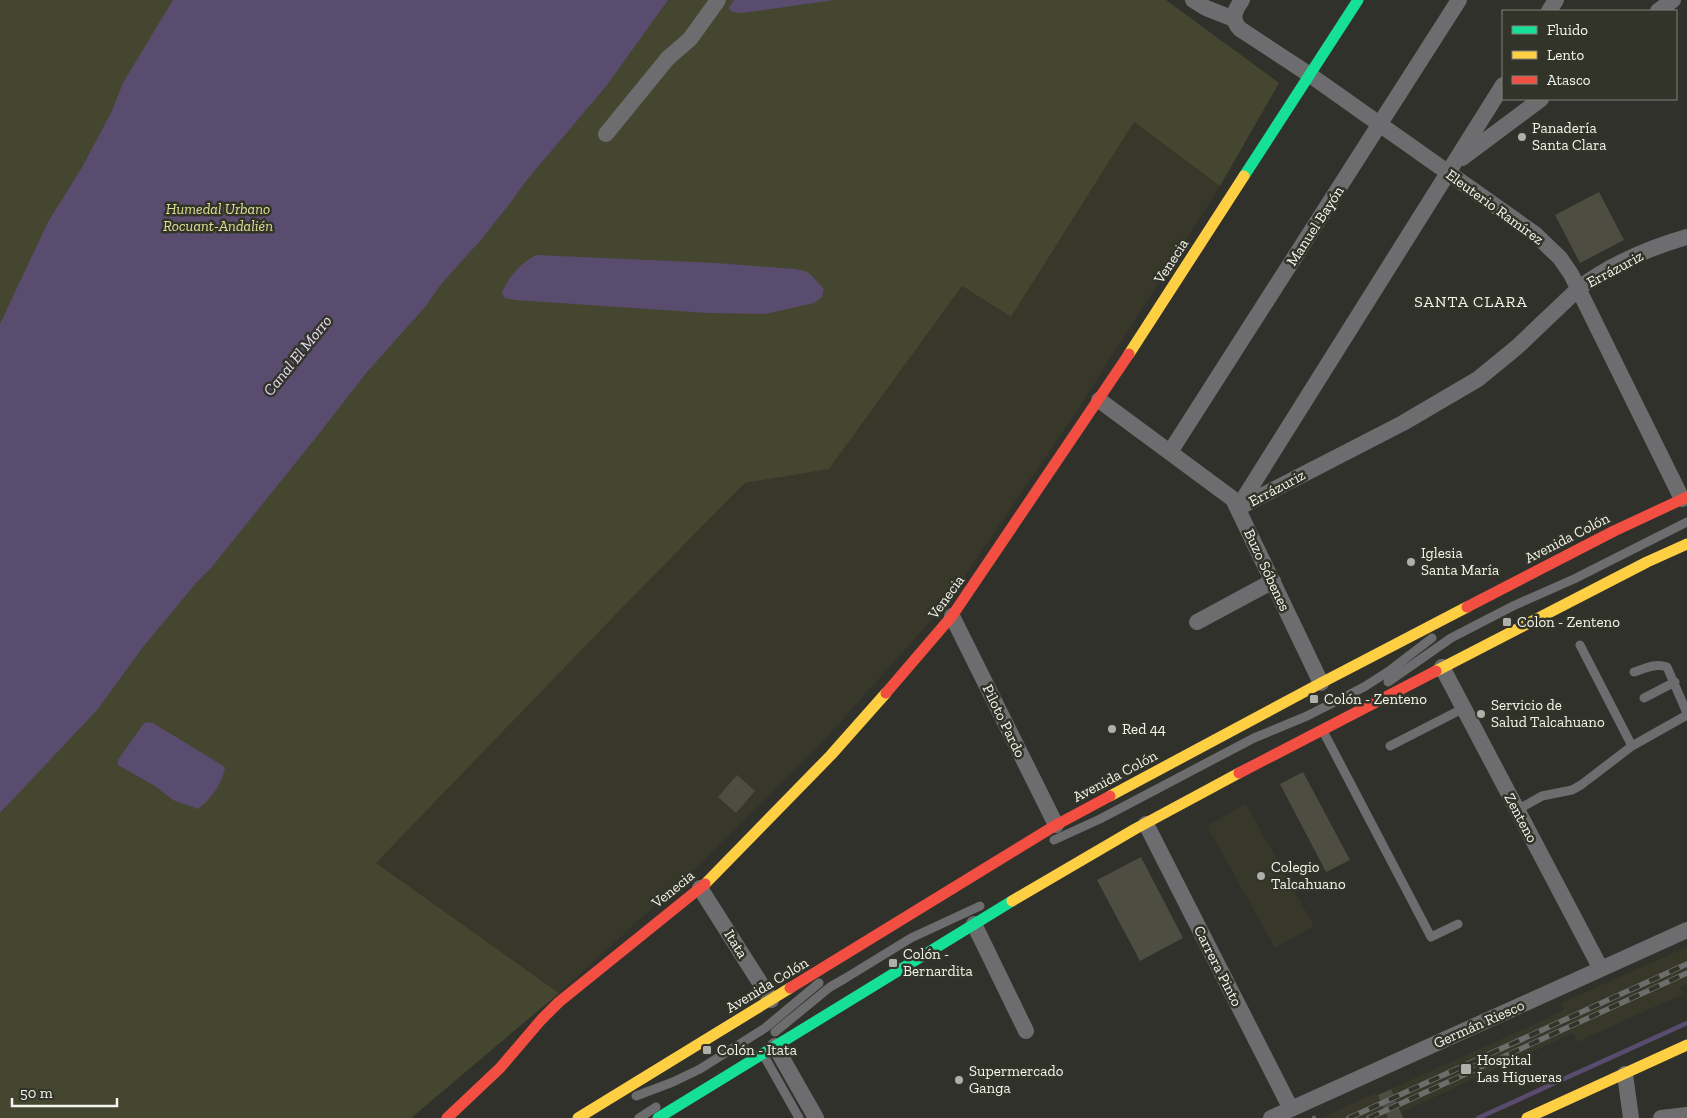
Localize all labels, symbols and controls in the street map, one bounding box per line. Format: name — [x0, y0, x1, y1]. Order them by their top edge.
legend — [1502, 10, 1677, 100]
text: Fluido — [1547, 21, 1588, 39]
text: Lento — [1547, 46, 1584, 64]
text: Atasco — [1547, 71, 1591, 89]
place label: Panadería Santa Clara — [1532, 119, 1607, 154]
marker: Panadería Santa Clara — [1516, 131, 1528, 143]
street label: Eleuterio Ramírez — [1443, 165, 1547, 249]
street label: Manuel Bayón — [1283, 182, 1348, 269]
park label: Humedal Urbano Rocuant-Andalién — [163, 200, 273, 235]
street label: Venecia — [1149, 235, 1192, 288]
street label: Errázuriz — [1584, 247, 1646, 291]
district label: SANTA CLARA — [1414, 292, 1528, 311]
water label: Canal El Morro — [259, 311, 336, 399]
street label: Errázuriz — [1246, 466, 1308, 510]
street label: Avenida Colón — [1522, 509, 1613, 567]
street label: Buzo Sóbenes — [1240, 526, 1294, 614]
place label: Iglesia Santa María — [1421, 544, 1499, 579]
marker: Iglesia Santa María — [1405, 556, 1417, 568]
street label: Venecia — [923, 572, 968, 623]
place label: Colon - Zenteno — [1517, 613, 1620, 631]
marker: Colon - Zenteno — [1501, 616, 1513, 628]
street label: Piloto Pardo — [979, 681, 1030, 761]
place label: Colón - Zenteno — [1324, 690, 1427, 708]
marker: Colón - Zenteno — [1308, 693, 1320, 705]
place label: Servicio de Salud Talcahuano — [1491, 696, 1605, 731]
marker: Servicio de Salud Talcahuano — [1475, 708, 1487, 720]
place label: Red 44 — [1122, 720, 1166, 738]
marker: Red 44 — [1106, 723, 1118, 735]
street label: Avenida Colón — [1070, 746, 1161, 806]
street label: Zenteno — [1501, 790, 1542, 846]
place label: Colegio Talcahuano — [1271, 858, 1346, 893]
street label: Venecia — [647, 866, 698, 912]
marker: Colegio Talcahuano — [1255, 870, 1267, 882]
street label: Carrera Pinto — [1190, 923, 1246, 1010]
street label: Itata — [720, 926, 752, 962]
place label: Colón - Bernardita — [903, 945, 973, 980]
street label: Avenida Colón — [723, 953, 812, 1017]
marker: Colón - Bernardita — [887, 957, 899, 969]
street label: Germán Riesco — [1431, 996, 1528, 1052]
place label: Colón - Itata — [717, 1041, 797, 1059]
marker: Colón - Itata — [701, 1044, 713, 1056]
place label: Hospital Las Higueras — [1477, 1051, 1562, 1086]
place label: Supermercado Ganga — [969, 1062, 1064, 1097]
marker: Hospital Las Higueras — [1459, 1062, 1473, 1076]
marker: Supermercado Ganga — [953, 1074, 965, 1086]
scale bar — [12, 1076, 118, 1108]
text: 50 m — [20, 1084, 53, 1102]

